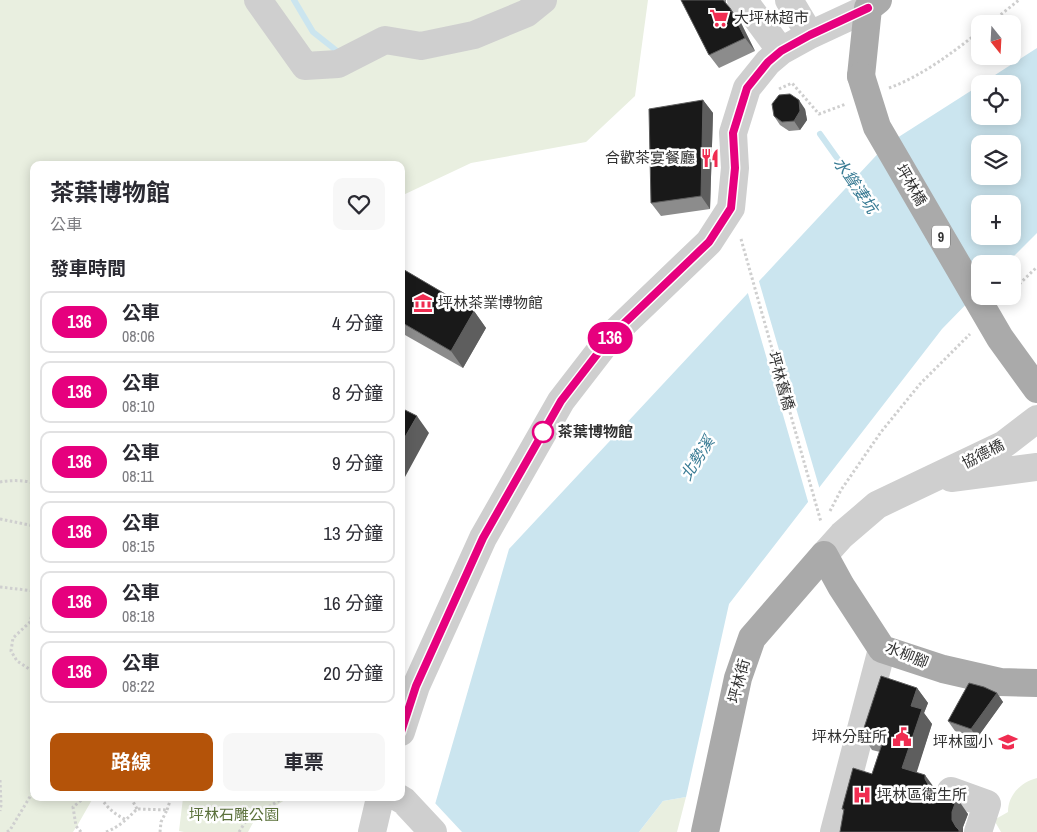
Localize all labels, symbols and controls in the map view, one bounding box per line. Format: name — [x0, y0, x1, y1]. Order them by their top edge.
supermarket icon: 大坪林超市 — [708, 7, 730, 29]
place label: 大坪林超市 — [734, 7, 809, 28]
north arrow — [971, 15, 1021, 65]
map controls — [971, 15, 1021, 305]
button: locate — [971, 75, 1021, 125]
button: layers — [971, 135, 1021, 185]
place label: 合歡茶宴餐廳 — [605, 147, 695, 168]
restaurant icon: 合歡茶宴餐廳 — [699, 147, 721, 169]
water label: 水聳淒坑 — [829, 152, 885, 219]
street label: 坪林橋 — [891, 160, 932, 209]
text: 茶葉博物館 — [50, 176, 170, 208]
button: heart — [333, 178, 385, 230]
button: + — [971, 195, 1021, 245]
text: 公車 — [50, 213, 82, 235]
road number: 9 — [932, 226, 950, 248]
text: 發車時間 — [50, 255, 126, 281]
button: − — [971, 255, 1021, 305]
museum icon: 坪林茶業博物館 — [412, 292, 434, 314]
place label: 坪林茶業博物館 — [438, 292, 543, 313]
text: 公車 — [122, 299, 160, 325]
text: 136 — [67, 309, 92, 334]
text: 4 分鐘 — [332, 310, 383, 336]
line badge: 136 — [581, 322, 639, 354]
text: 08:06 — [122, 325, 155, 347]
text: 136 — [598, 325, 622, 350]
street label: 坪林舊橋 — [763, 349, 800, 413]
text: 公車 — [122, 369, 160, 395]
text: 136 — [67, 379, 92, 404]
text: 8 分鐘 — [332, 380, 383, 406]
text: 08:10 — [122, 395, 155, 417]
marker: 茶葉博物館 — [532, 421, 554, 443]
place label: 茶葉博物館 — [558, 421, 633, 442]
water label: 北勢溪 — [675, 430, 720, 484]
street label: 協德橋 — [958, 434, 1008, 473]
text: 公車 — [122, 439, 160, 465]
text: 136 — [67, 449, 92, 474]
text: 9 分鐘 — [332, 450, 383, 476]
text: 08:11 — [122, 465, 154, 487]
text: 公車 — [122, 509, 160, 535]
text: 136 — [67, 519, 92, 544]
text: 13 分鐘 — [323, 520, 383, 546]
text: 08:15 — [122, 535, 155, 557]
text: 公車 — [122, 579, 160, 605]
text: 136 — [67, 589, 92, 614]
text: 16 分鐘 — [323, 590, 383, 616]
text: 08:18 — [122, 605, 155, 627]
street label: 水柳腳 — [882, 636, 932, 673]
text: 公車 — [122, 649, 160, 675]
street label: 坪林街 — [723, 656, 754, 705]
text: 136 — [67, 659, 92, 684]
text: 20 分鐘 — [323, 660, 383, 686]
text: 08:22 — [122, 675, 155, 697]
place label: 坪林分駐所 — [812, 726, 887, 747]
public building icon: 坪林分駐所 — [891, 726, 913, 748]
place label: 坪林國小 — [933, 731, 993, 752]
school or university icon: 坪林國小 — [997, 731, 1019, 753]
button: 路線 — [50, 733, 213, 791]
button: 車票 — [223, 733, 385, 791]
hospital icon: 坪林區衛生所 — [851, 784, 873, 806]
place label: 坪林區衛生所 — [877, 784, 967, 805]
park label: 坪林石雕公園 — [189, 804, 279, 825]

